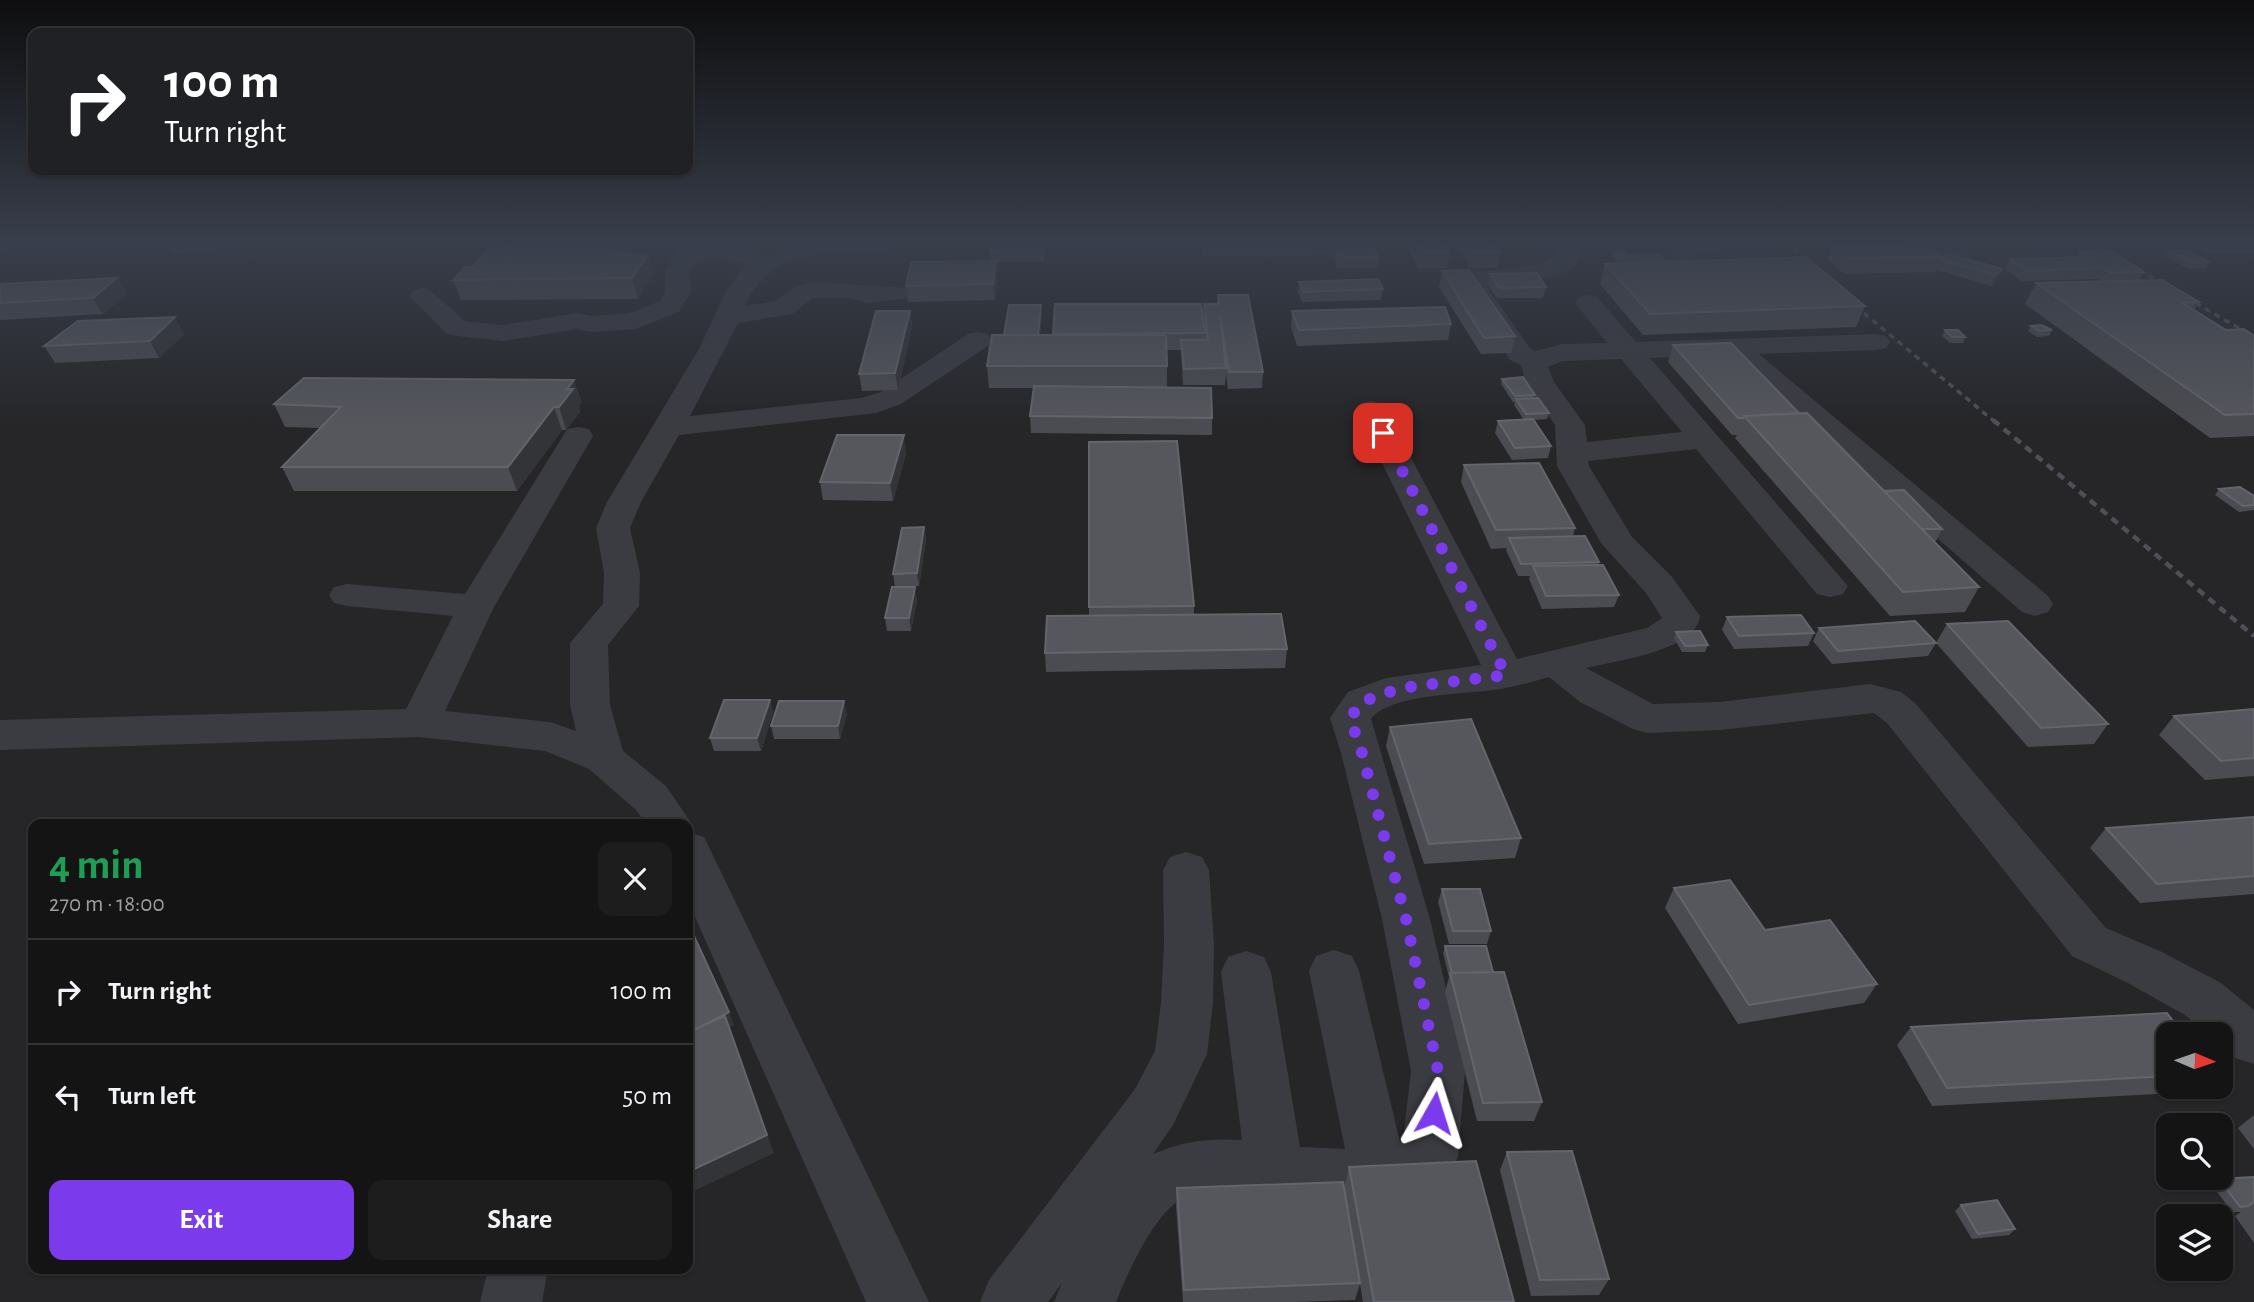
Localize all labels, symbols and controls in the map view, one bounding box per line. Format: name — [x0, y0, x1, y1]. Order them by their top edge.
icon: right — [49, 56, 140, 147]
text: 100 m — [164, 58, 280, 107]
text: Turn right — [164, 116, 286, 148]
pin — [1353, 403, 1413, 463]
icon: arrive — [1364, 414, 1402, 452]
button: close — [598, 842, 672, 916]
text: 4 min — [49, 844, 144, 886]
text: 270 m · 18:00 — [49, 893, 165, 916]
icon: right — [49, 973, 87, 1011]
text: Turn right — [108, 978, 211, 1004]
text: 100 m — [611, 978, 672, 1004]
north arrow — [2156, 1022, 2233, 1099]
map controls — [2156, 1022, 2233, 1281]
position arrow — [1397, 1076, 1471, 1150]
icon: left — [49, 1078, 87, 1116]
text: Turn left — [108, 1083, 196, 1109]
text: 50 m — [622, 1083, 672, 1109]
button: search — [2156, 1113, 2233, 1190]
button: Exit — [49, 1180, 354, 1260]
button: Share — [368, 1180, 672, 1260]
button: layers — [2156, 1204, 2233, 1281]

